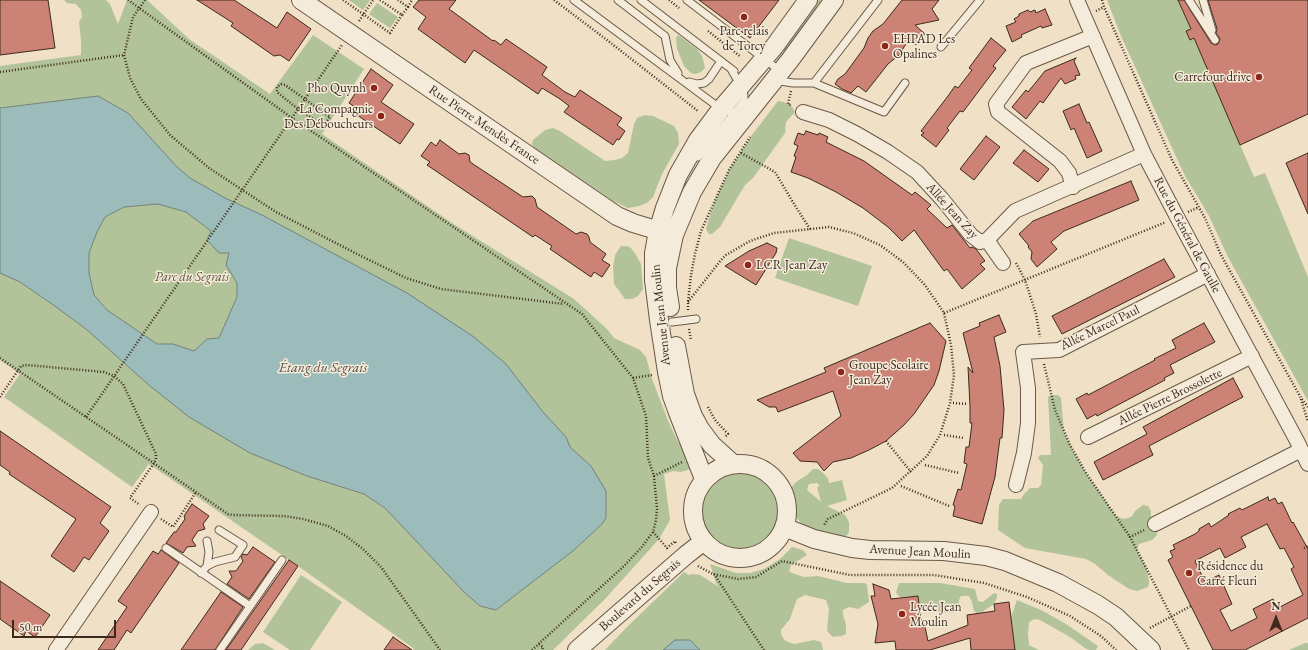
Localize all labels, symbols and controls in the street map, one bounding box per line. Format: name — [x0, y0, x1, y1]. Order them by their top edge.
marker: Parc relais de Torcy — [739, 12, 749, 22]
place label: Parc relais de Torcy — [719, 23, 769, 54]
place label: EHPAD Les Opalines — [893, 31, 955, 62]
marker: EHPAD Les Opalines — [880, 41, 890, 51]
place label: Carrefour drive — [1174, 69, 1251, 85]
marker: Carrefour drive — [1254, 72, 1264, 82]
place label: Pho Quynh — [307, 80, 366, 96]
street label: Rue Pierre Mendès France — [426, 82, 542, 168]
marker: Pho Quynh — [369, 83, 379, 93]
place label: La Compagnie Des Déboucheurs — [284, 101, 373, 132]
marker: La Compagnie Des Déboucheurs — [376, 111, 386, 121]
street label: Rue du Général de Gaulle — [1150, 175, 1224, 295]
street label: Allée Jean Zay — [923, 180, 981, 242]
place label: LCR Jean Zay — [756, 257, 827, 273]
marker: LCR Jean Zay — [743, 260, 753, 270]
street label: Avenue Jean Moulin — [648, 263, 674, 367]
park label: Parc du Segrais — [155, 269, 229, 285]
street label: Allée Marcel Paul — [1058, 302, 1142, 354]
place label: Groupe Scolaire Jean Zay — [849, 357, 929, 388]
water label: Étang du Segrais — [279, 360, 367, 376]
street label: Allée Pierre Brossolette — [1115, 365, 1225, 429]
marker: Groupe Scolaire Jean Zay — [836, 367, 846, 377]
street label: Avenue Jean Moulin — [869, 542, 971, 562]
street label: Boulevard du Segrais — [596, 555, 684, 635]
place label: Résidence du Carré Fleuri — [1197, 558, 1263, 589]
marker: Résidence du Carré Fleuri — [1184, 568, 1194, 578]
north arrow — [1256, 598, 1296, 638]
place label: Lycée Jean Moulin — [910, 599, 961, 630]
text: N — [1272, 599, 1280, 613]
marker: Lycée Jean Moulin — [897, 609, 907, 619]
scale bar — [14, 612, 118, 638]
text: 50 m — [19, 619, 42, 635]

